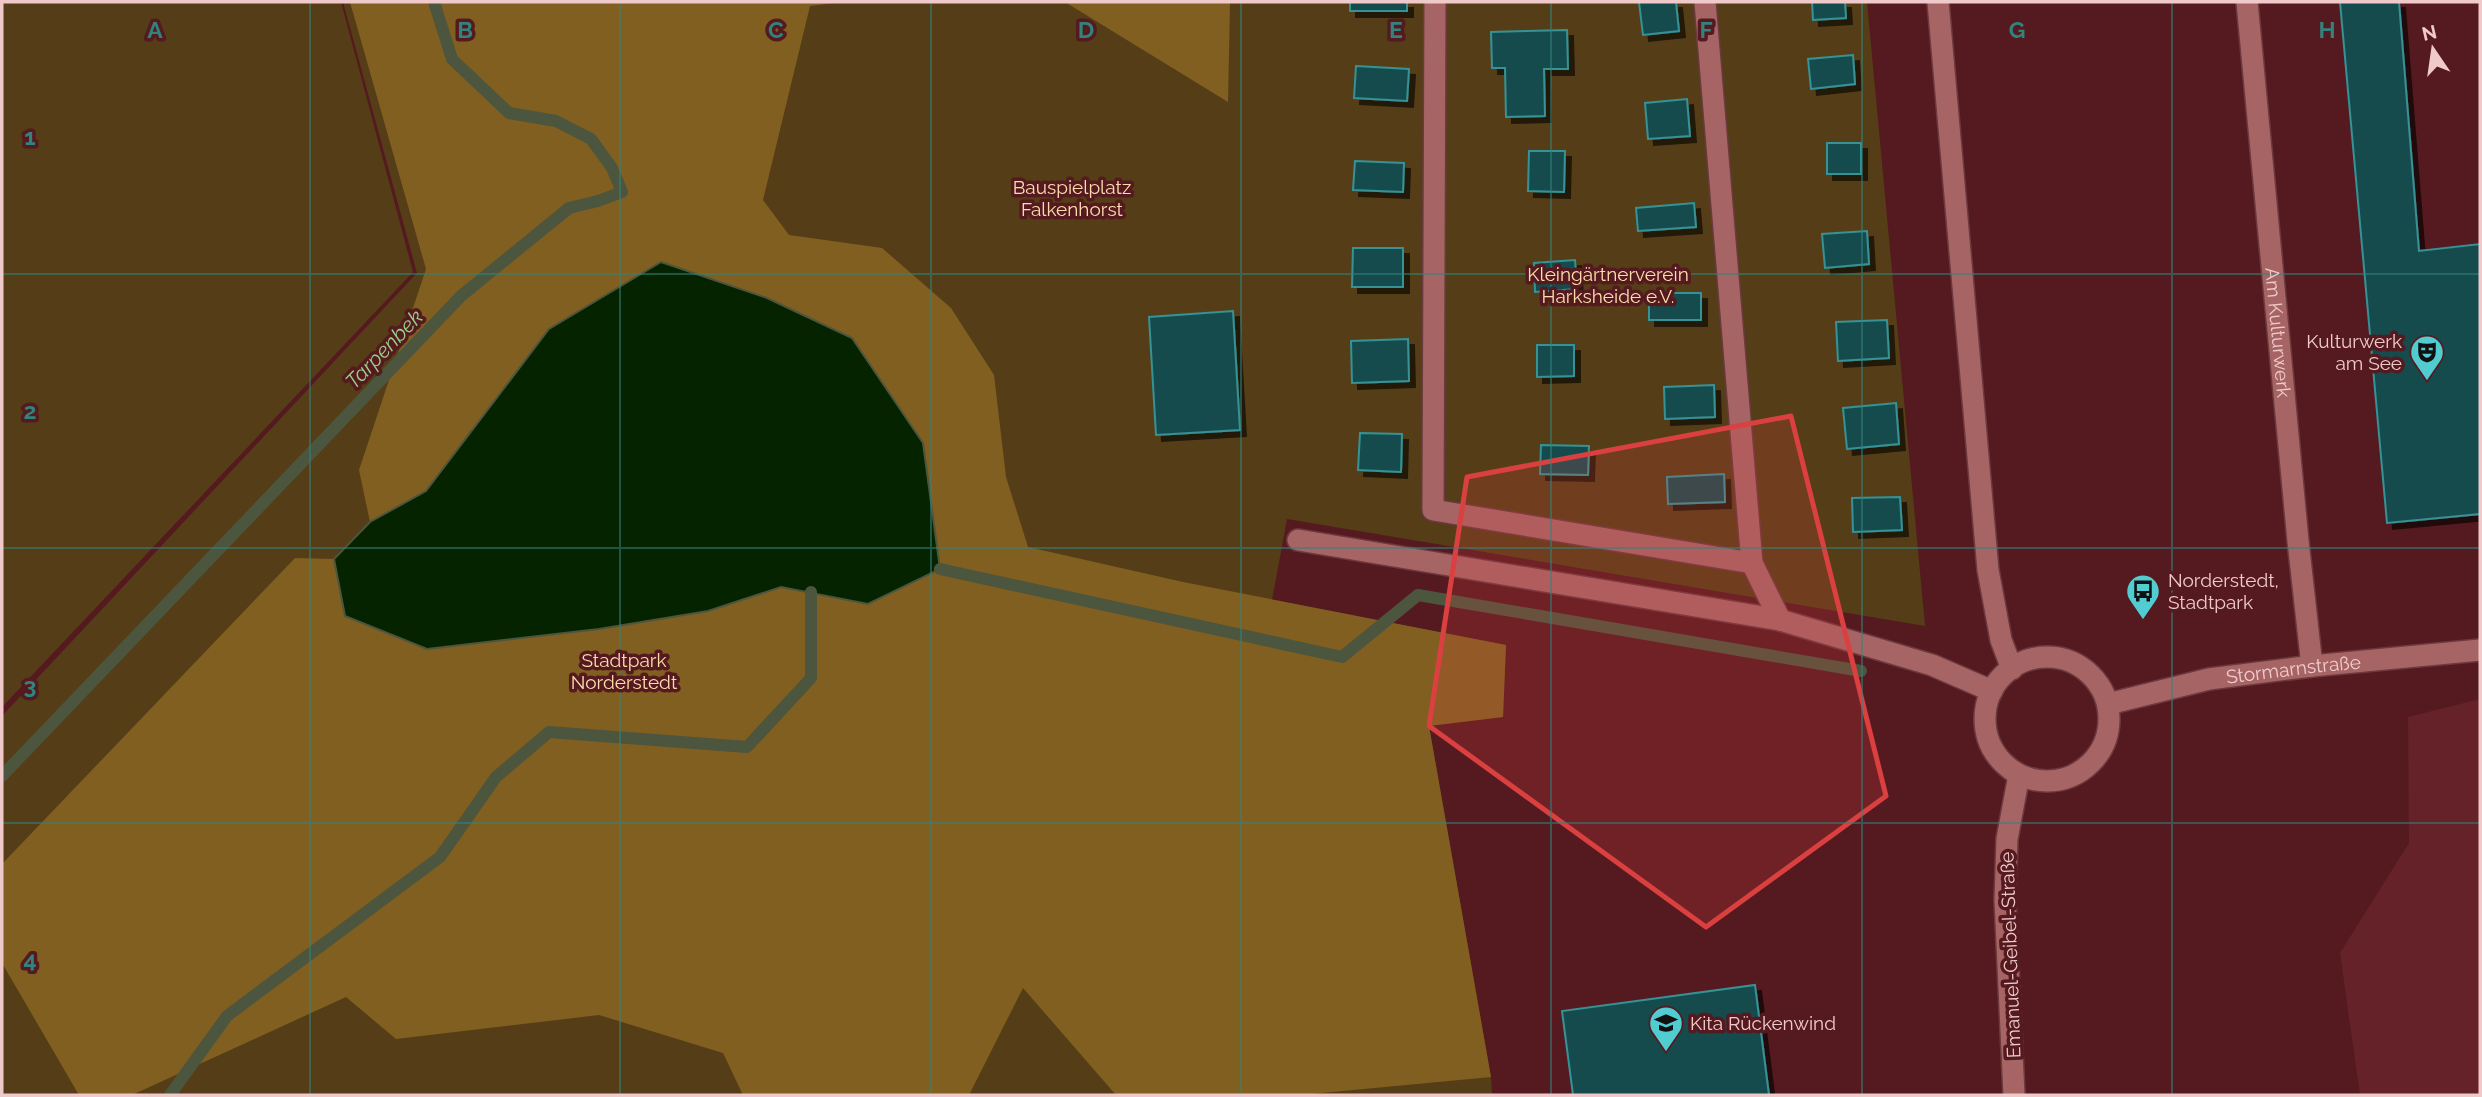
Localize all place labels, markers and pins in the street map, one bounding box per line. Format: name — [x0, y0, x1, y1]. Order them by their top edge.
place label: Kulturwerk am See — [2306, 330, 2402, 374]
theatre icon: Kulturwerk am See — [2408, 333, 2446, 382]
place label: Norderstedt, Stadtpark — [2168, 569, 2279, 613]
bus stop icon: Norderstedt, Stadtpark — [2124, 572, 2162, 621]
school or university icon: Kita Rückenwind — [1647, 1004, 1685, 1053]
place label: Kita Rückenwind — [1690, 1012, 1836, 1034]

